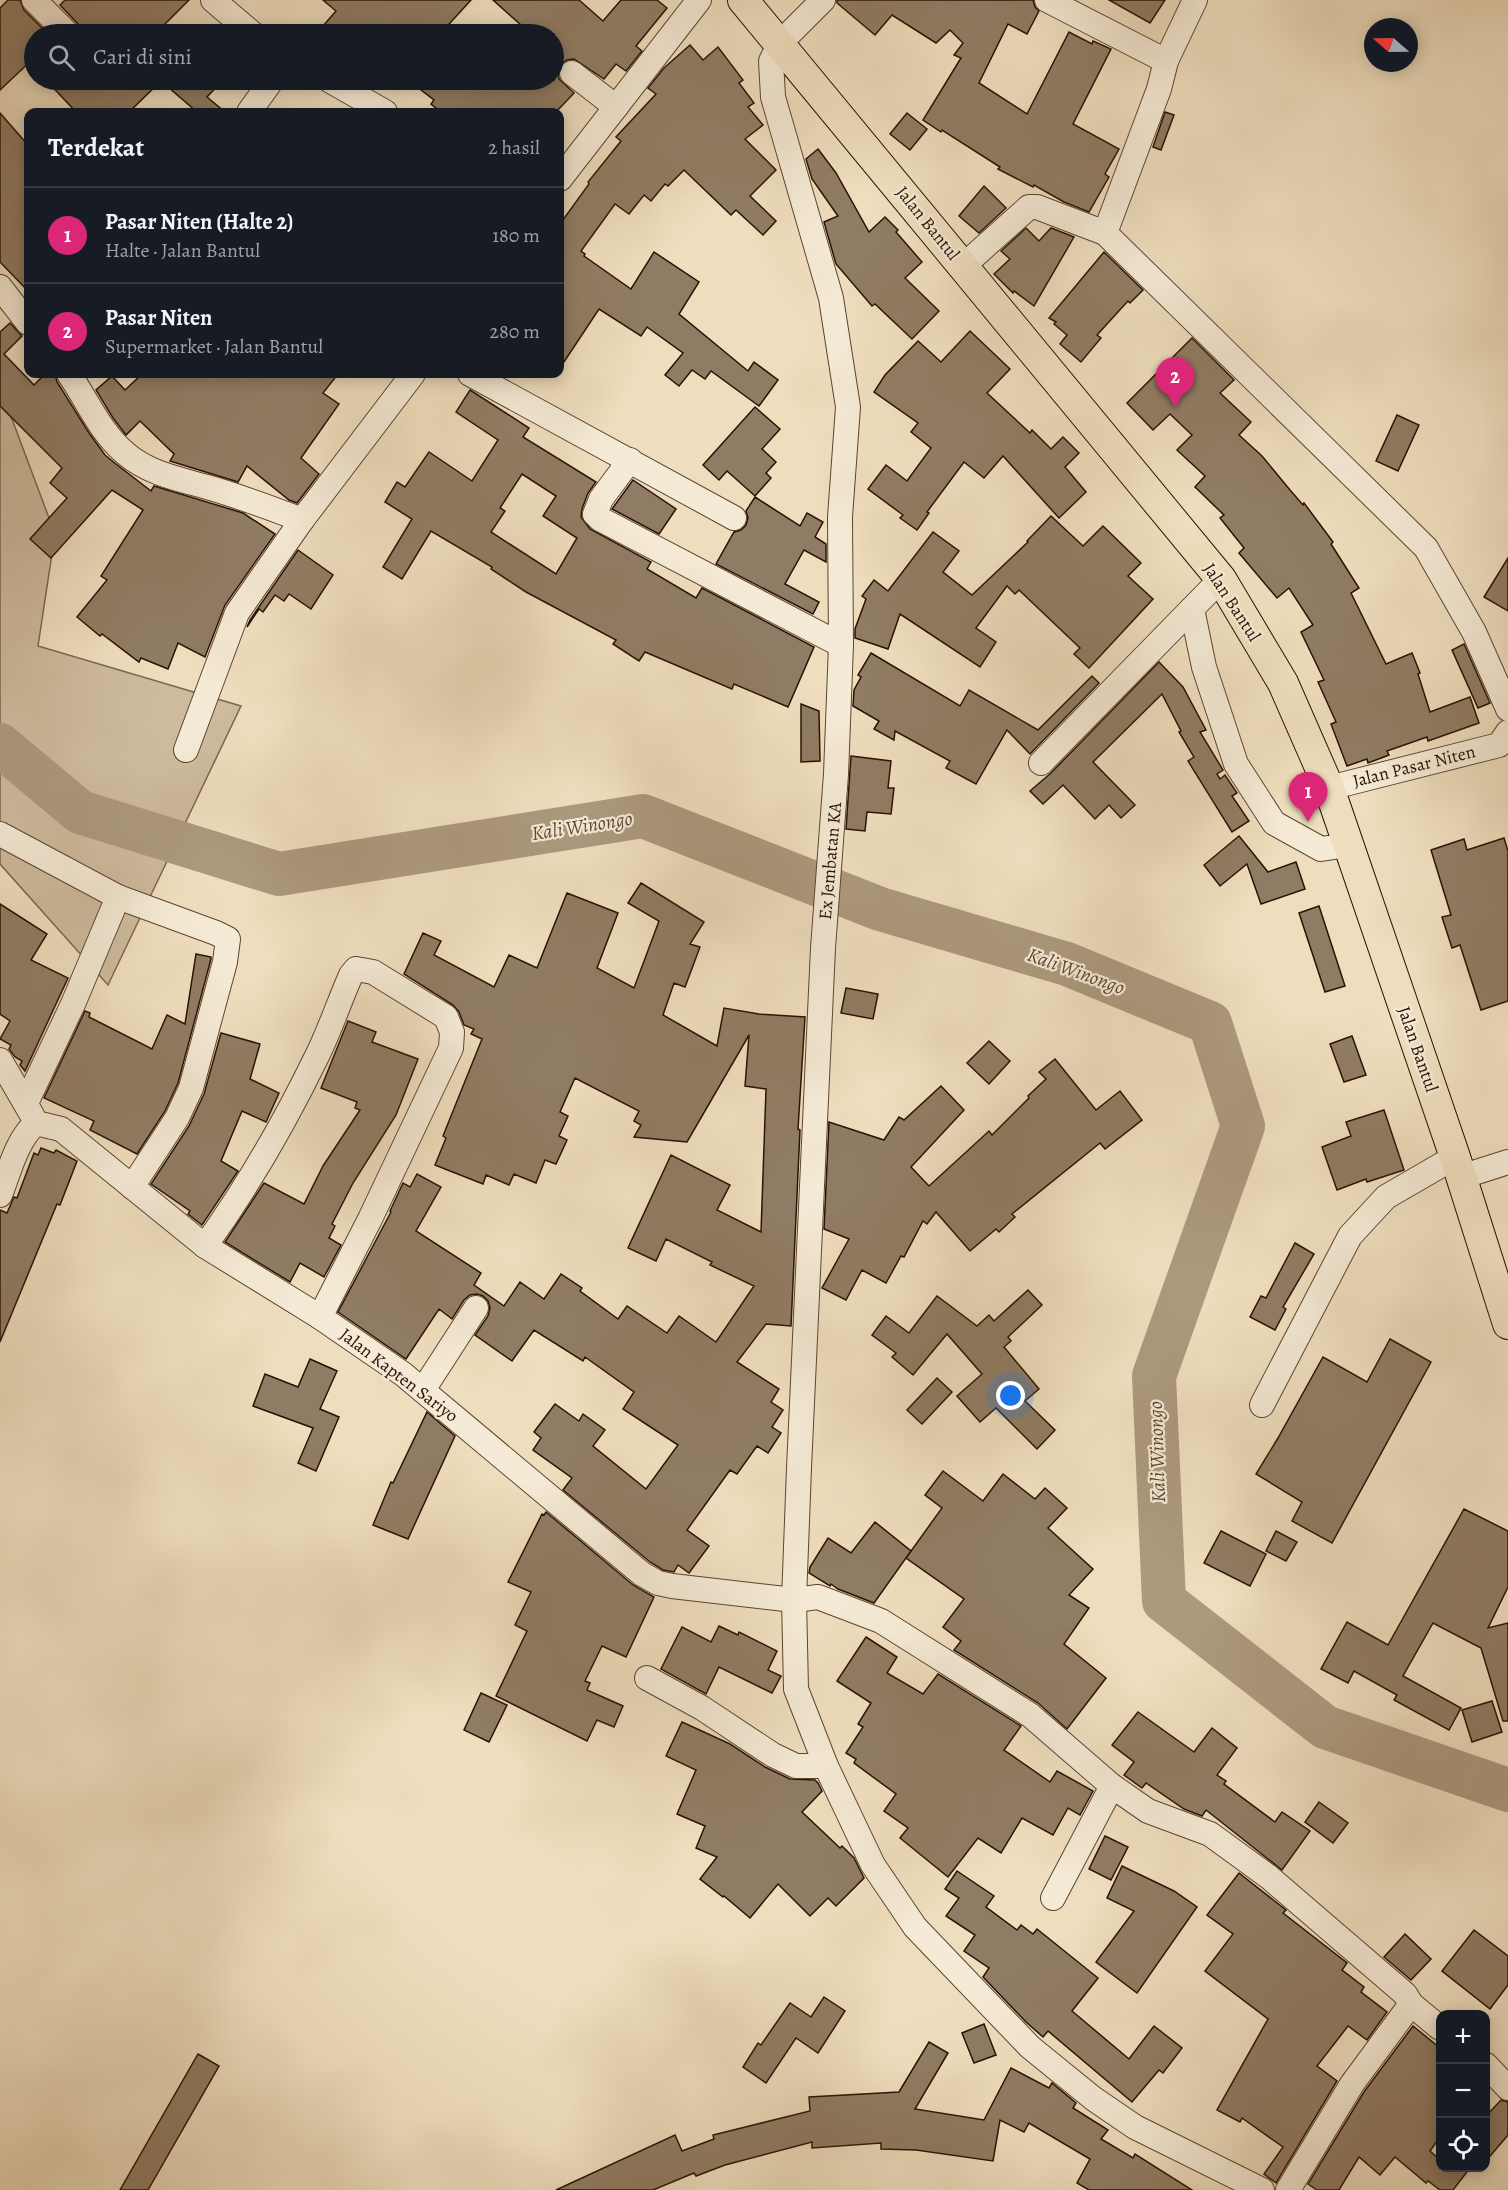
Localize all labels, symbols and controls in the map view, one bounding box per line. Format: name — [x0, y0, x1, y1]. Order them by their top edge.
north arrow — [1364, 18, 1418, 72]
search box — [24, 24, 564, 90]
icon: search — [45, 41, 78, 74]
text: Cari di sini — [93, 42, 192, 72]
text: Terdekat — [48, 130, 144, 165]
text: 2 hasil — [488, 134, 540, 161]
street label: Jalan Bantul — [891, 181, 966, 266]
text: Pasar Niten (Halte 2) — [105, 207, 294, 237]
text: 1 — [64, 222, 71, 249]
text: 180 m — [492, 222, 540, 249]
text: Halte · Jalan Bantul — [105, 237, 260, 264]
text: Pasar Niten — [105, 303, 212, 333]
text: 2 — [63, 318, 72, 345]
text: 280 m — [490, 318, 540, 345]
text: Supermarket · Jalan Bantul — [105, 333, 323, 360]
pin: 2 — [1156, 358, 1194, 407]
street label: Jalan Bantul — [1198, 558, 1267, 646]
street label: Jalan Pasar Niten — [1350, 739, 1478, 793]
pin: 1 — [1288, 772, 1328, 822]
street label: Ex Jembatan KA — [813, 801, 847, 921]
water label: Kali Winongo — [530, 805, 634, 847]
water label: Kali Winongo — [1024, 941, 1128, 1001]
street label: Jalan Bantul — [1392, 1003, 1444, 1096]
street label: Jalan Kapten Sariyo — [335, 1322, 463, 1428]
your location — [996, 1381, 1025, 1410]
water label: Kali Winongo — [1142, 1401, 1172, 1503]
map controls — [1436, 2010, 1490, 2172]
button: + — [1436, 2010, 1490, 2064]
button: − — [1436, 2064, 1490, 2118]
button: locate — [1436, 2118, 1490, 2172]

